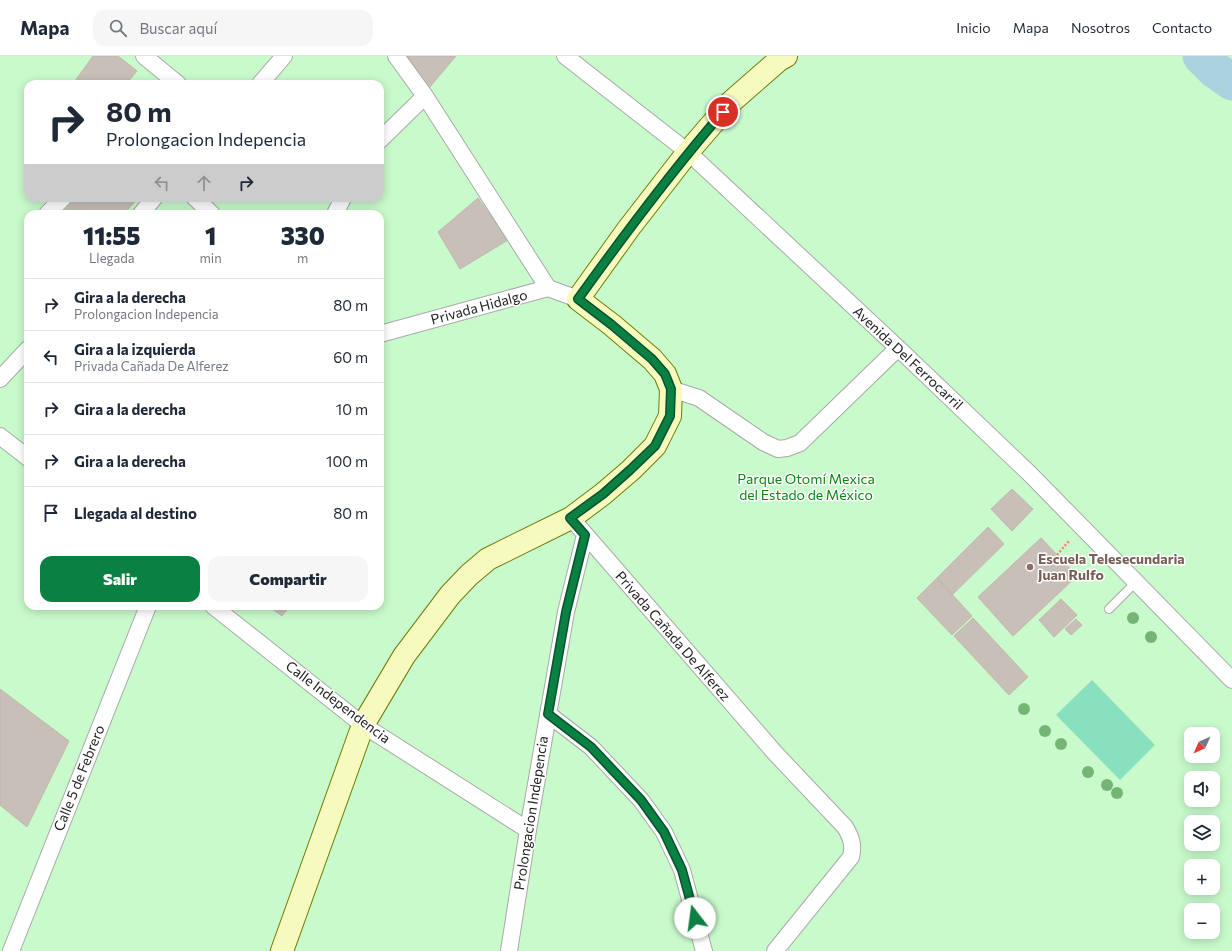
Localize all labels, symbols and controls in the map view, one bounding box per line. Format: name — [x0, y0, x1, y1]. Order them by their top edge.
search box — [93, 10, 373, 46]
text: Mapa — [20, 16, 69, 39]
icon: search — [107, 17, 129, 39]
text: Buscar aquí — [139, 19, 217, 37]
text: Inicio — [956, 19, 991, 36]
text: Mapa — [1013, 19, 1049, 36]
text: Nosotros — [1071, 19, 1130, 36]
text: Contacto — [1152, 19, 1212, 36]
text: 80 m — [106, 94, 172, 128]
pin — [706, 95, 740, 129]
icon: right — [40, 96, 92, 148]
icon: arrive — [712, 101, 734, 123]
text: Prolongacion Indepencia — [106, 128, 306, 150]
icon: left — [151, 172, 173, 194]
icon: ahead — [193, 172, 215, 194]
icon: right — [235, 172, 257, 194]
text: 11:55 — [83, 221, 140, 250]
text: 1 — [205, 221, 216, 250]
text: 330 — [281, 221, 325, 250]
text: Llegada — [89, 250, 135, 266]
text: min — [199, 250, 222, 266]
text: m — [297, 250, 308, 266]
street label: Privada Hidalgo — [429, 285, 529, 328]
text: Gira a la derecha — [74, 288, 186, 306]
icon: right — [40, 294, 62, 316]
text: 80 m — [333, 296, 368, 314]
street label: Avenida Del Ferrocarril — [850, 302, 967, 413]
text: Prolongacion Indepencia — [74, 306, 219, 322]
text: Gira a la izquierda — [74, 340, 196, 358]
icon: left — [40, 346, 62, 368]
text: 60 m — [333, 348, 368, 366]
text: Privada Cañada De Alferez — [74, 358, 229, 374]
icon: right — [40, 398, 62, 420]
text: Gira a la derecha — [74, 400, 186, 418]
text: 10 m — [336, 400, 368, 418]
icon: right — [40, 450, 62, 472]
text: Gira a la derecha — [74, 452, 186, 470]
text: 100 m — [326, 452, 368, 470]
park label: Parque Otomí Mexica del Estado de México — [737, 470, 875, 503]
icon: arrive — [40, 502, 62, 524]
text: Llegada al destino — [74, 504, 197, 522]
text: 80 m — [333, 504, 368, 522]
place label: Escuela Telesecundaria Juan Rulfo — [1038, 550, 1185, 583]
button: Salir — [40, 556, 200, 602]
button: Compartir — [208, 556, 368, 602]
marker: Escuela Telesecundaria Juan Rulfo — [1025, 562, 1035, 572]
street label: Privada Cañada De Alferez — [612, 567, 734, 704]
street label: Calle Independencia — [283, 657, 394, 746]
street label: Calle 5 de Febrero — [50, 722, 108, 833]
north arrow — [1184, 727, 1220, 763]
map controls — [1184, 727, 1220, 939]
street label: Prolongacion Indepencia — [510, 735, 551, 891]
button: sound — [1184, 771, 1220, 807]
button: layers — [1184, 815, 1220, 851]
button: + — [1184, 859, 1220, 895]
position arrow — [674, 897, 716, 939]
button: − — [1184, 903, 1220, 939]

